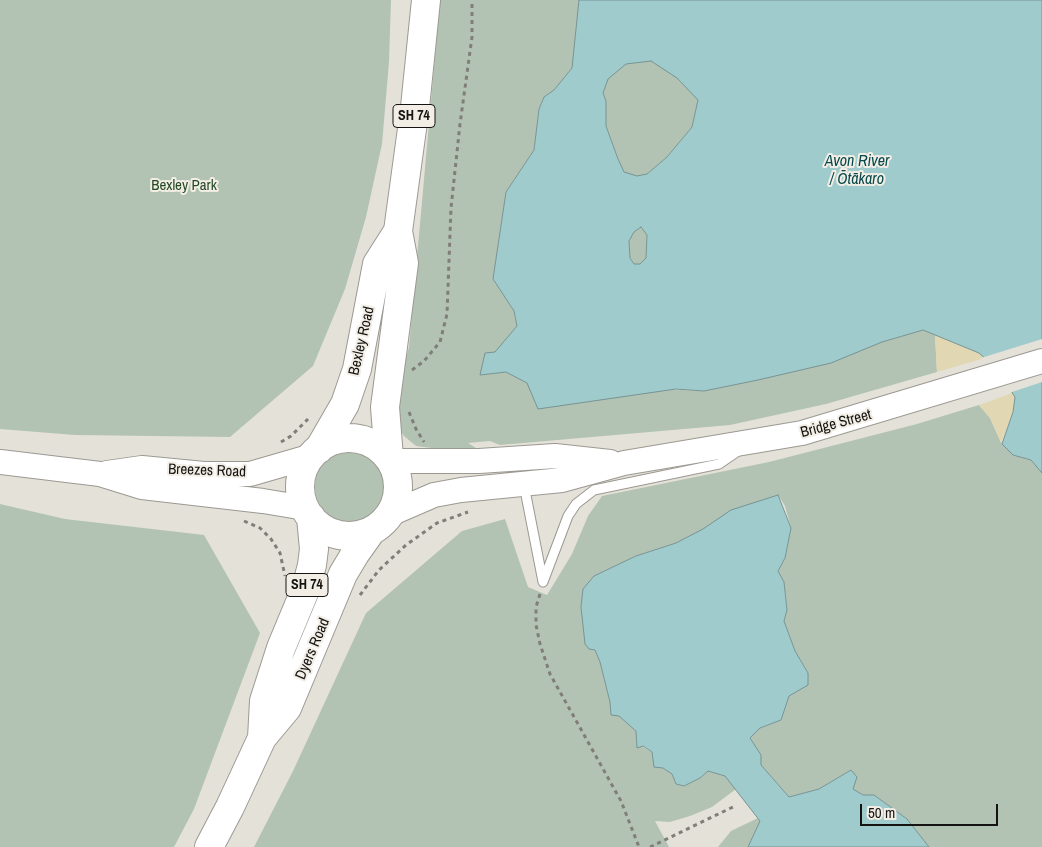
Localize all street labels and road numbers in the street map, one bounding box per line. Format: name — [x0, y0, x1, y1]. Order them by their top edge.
road number: SH 74 — [393, 104, 435, 128]
street label: Bexley Road — [345, 305, 379, 377]
street label: Bridge Street — [799, 406, 873, 442]
street label: Breezes Road — [168, 461, 246, 481]
road number: SH 74 — [286, 574, 328, 596]
street label: Dyers Road — [292, 616, 334, 682]

